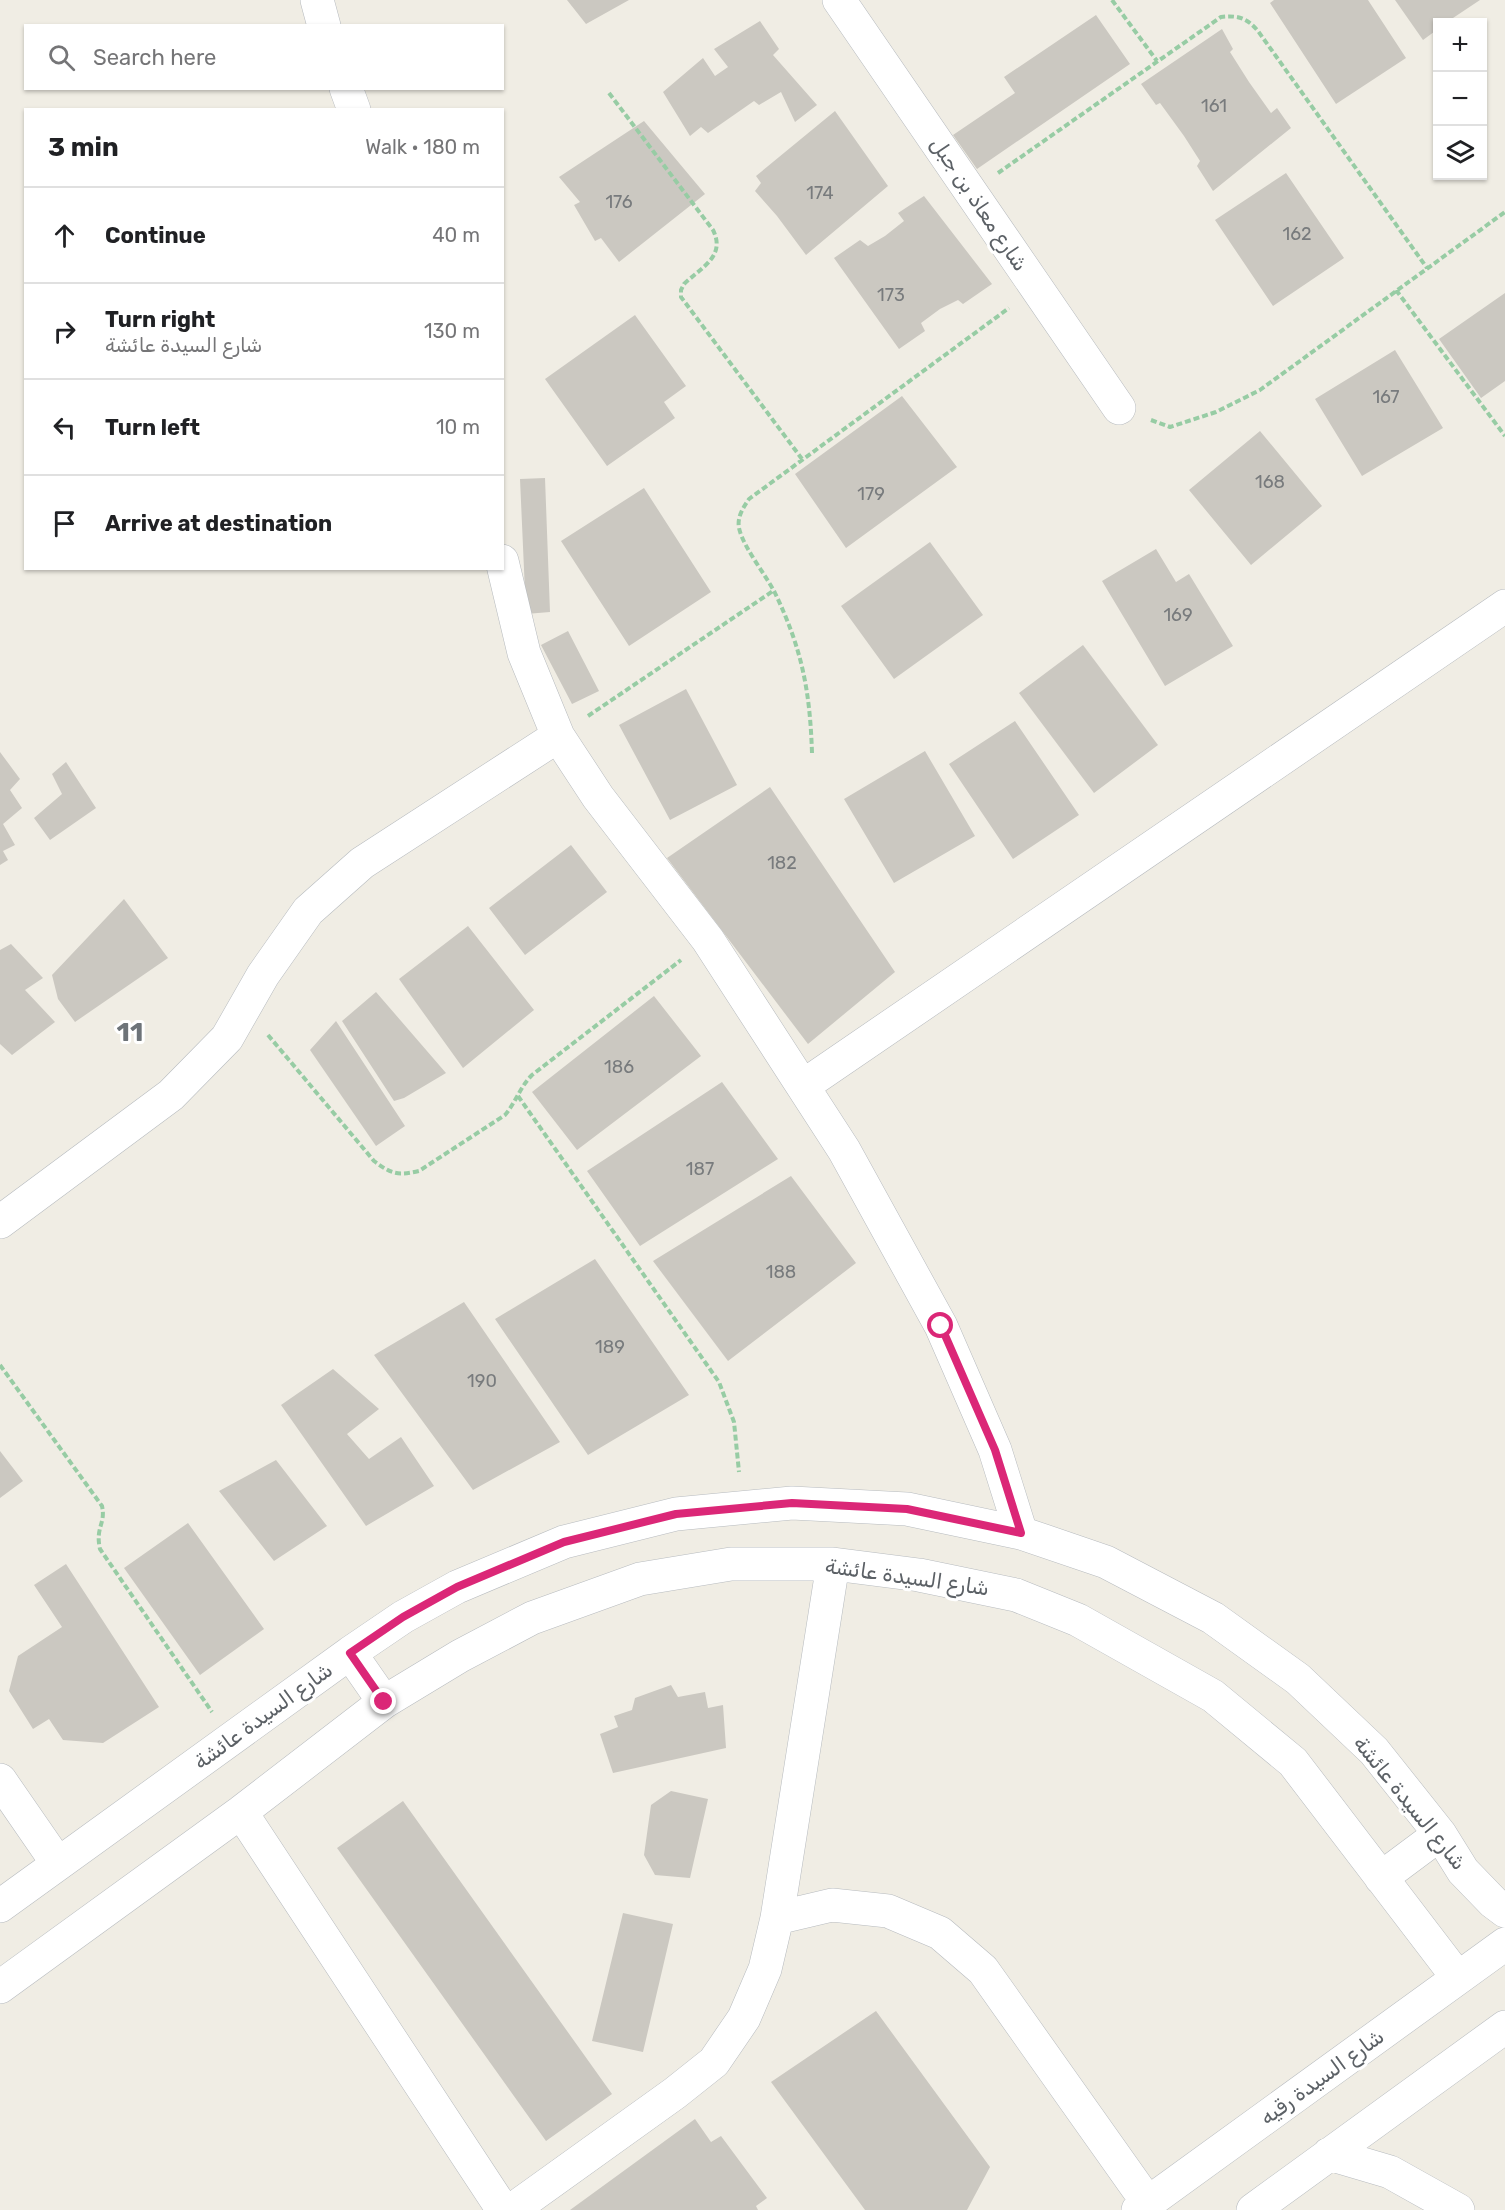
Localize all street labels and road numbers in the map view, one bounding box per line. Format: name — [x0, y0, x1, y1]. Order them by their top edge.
street label: شارع معاذ بن جبل — [924, 132, 1033, 277]
street label: شارع السيدة عائشة — [823, 1553, 991, 1602]
street label: شارع السيدة عائشة — [189, 1657, 338, 1776]
street label: شارع السيدة عائشة — [1347, 1731, 1472, 1876]
street label: شارع السيدة رقيه — [1255, 2023, 1390, 2132]

